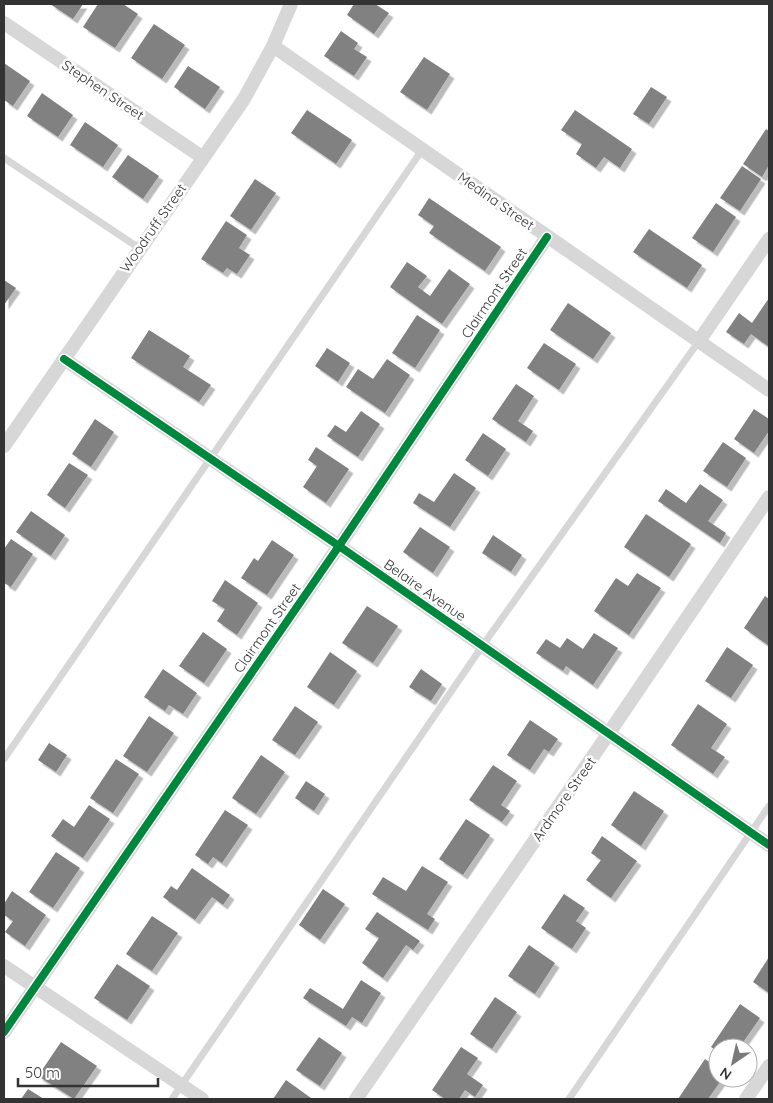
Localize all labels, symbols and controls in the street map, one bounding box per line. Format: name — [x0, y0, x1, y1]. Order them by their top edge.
street label: Stephen Street — [59, 56, 148, 124]
street label: Medina Street — [454, 168, 538, 234]
street label: Woodruff Street — [116, 180, 190, 276]
street label: Clairmont Street — [457, 244, 531, 342]
street label: Belaire Avenue — [380, 555, 470, 625]
street label: Clairmont Street — [229, 579, 305, 676]
street label: Ardmore Street — [528, 753, 600, 845]
north arrow — [708, 1038, 758, 1088]
scale bar — [18, 1056, 158, 1088]
text: 50 m — [25, 1063, 60, 1082]
text: N — [716, 1063, 735, 1084]

